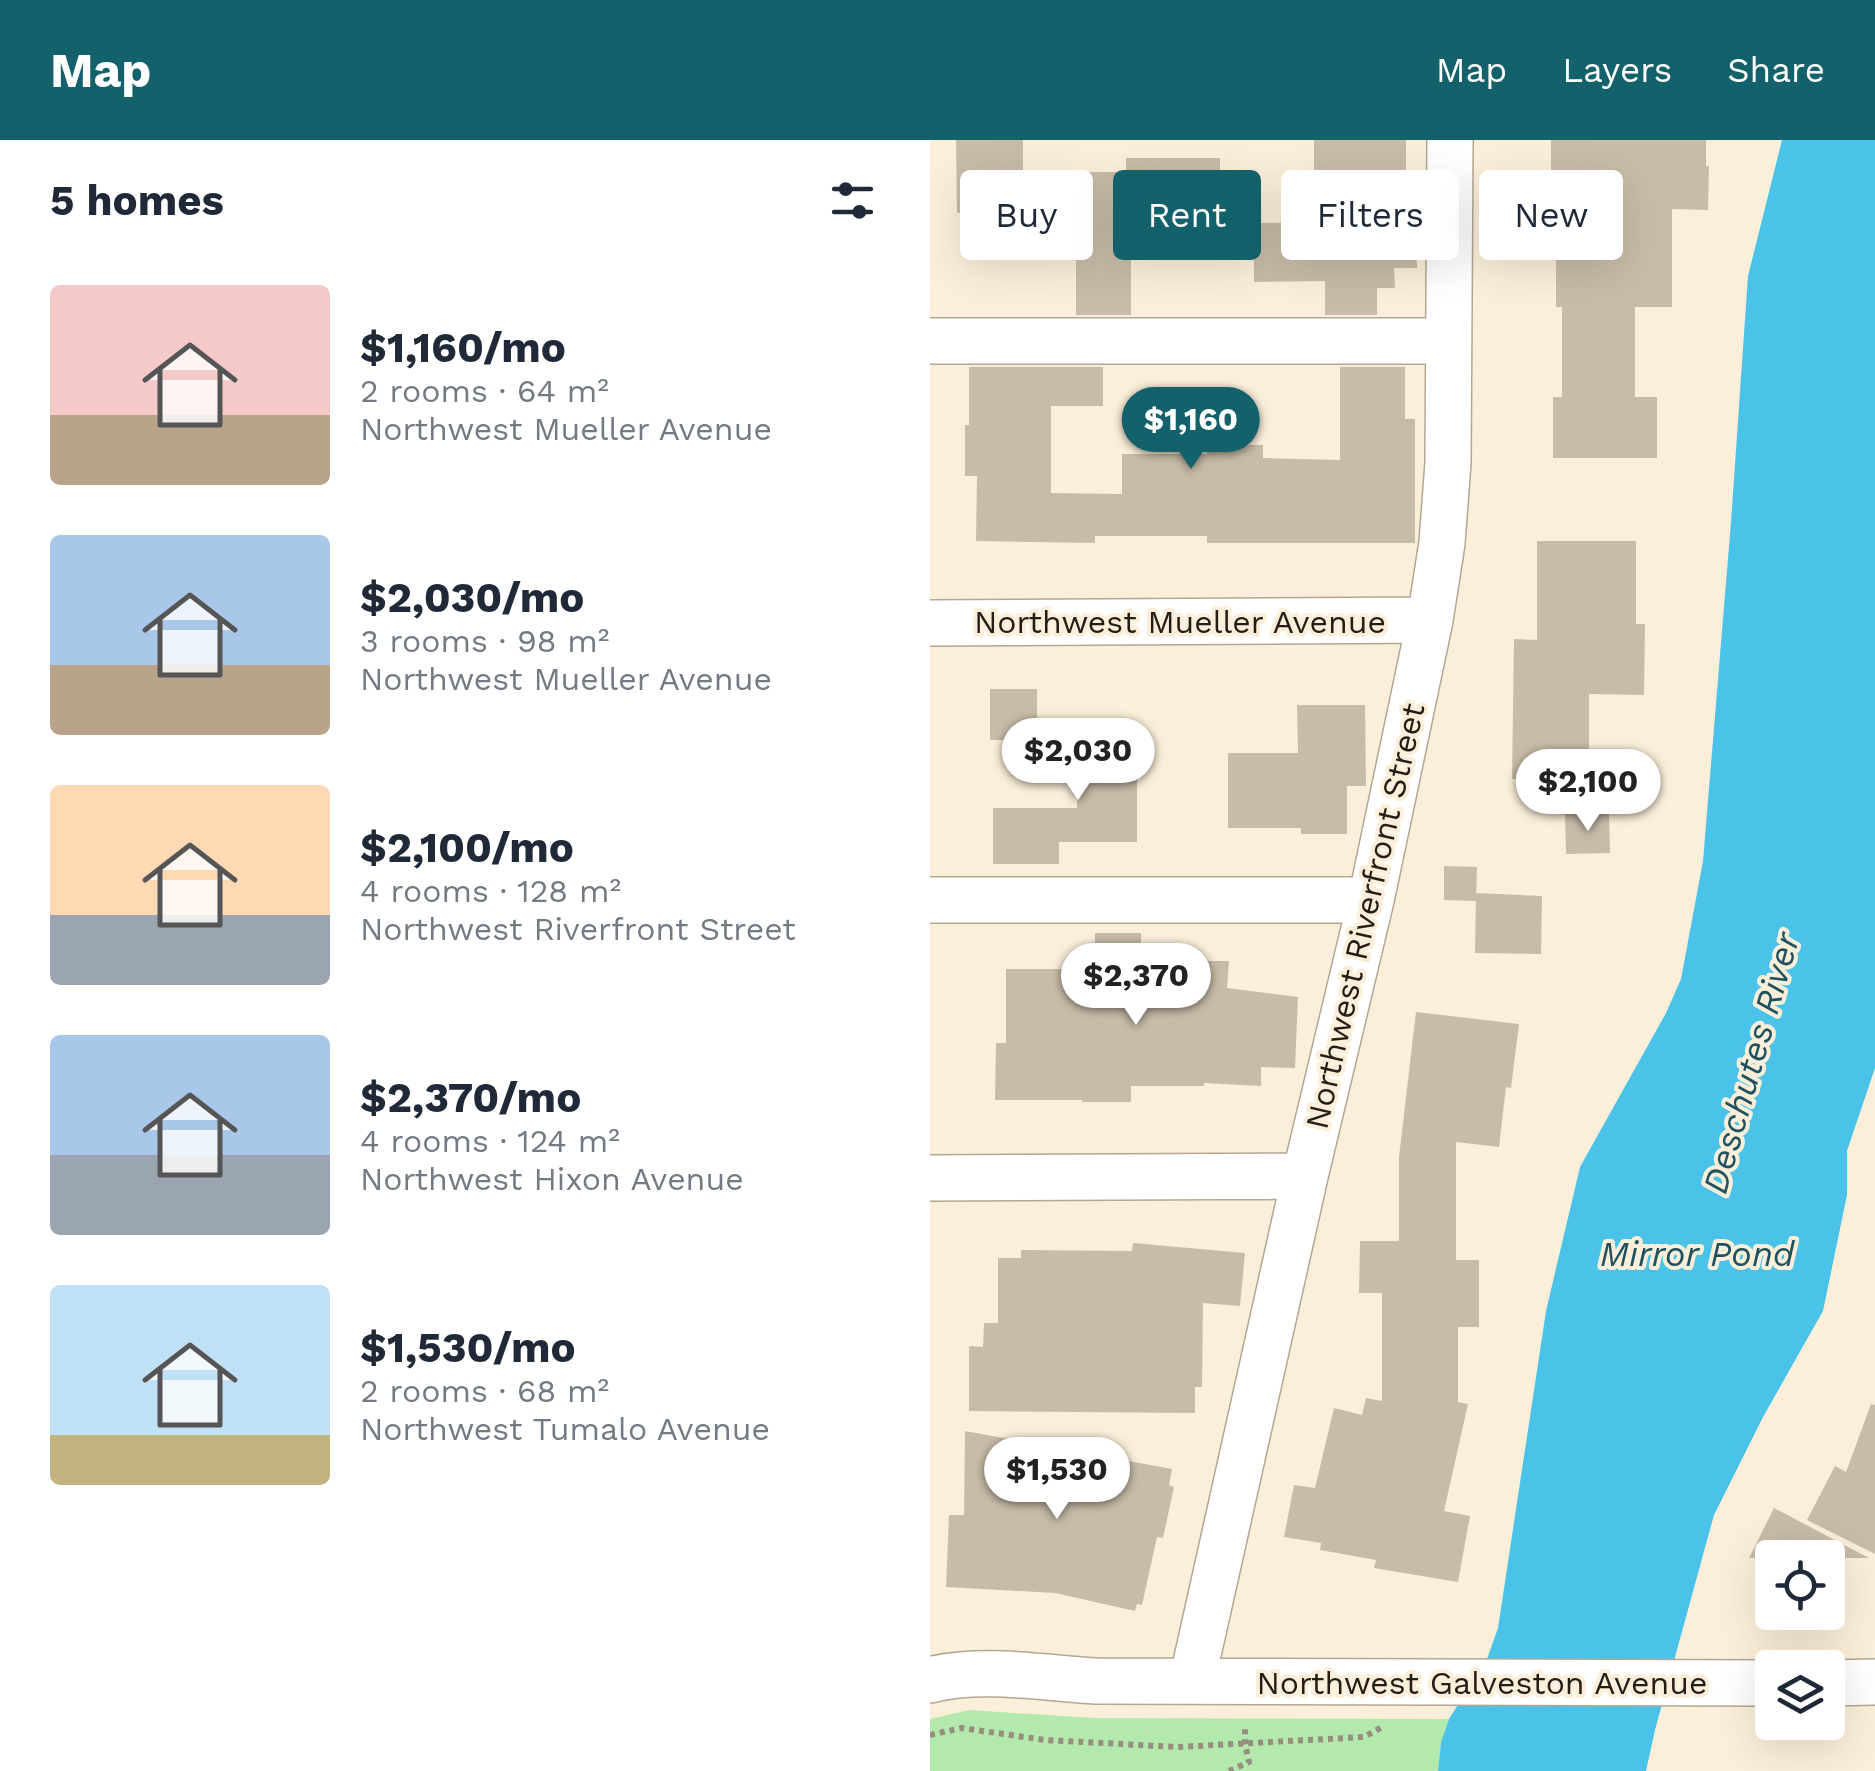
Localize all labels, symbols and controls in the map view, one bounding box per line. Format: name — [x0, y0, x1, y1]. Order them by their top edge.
text: Map — [50, 42, 151, 99]
text: Map — [1436, 49, 1507, 91]
text: Layers — [1562, 49, 1672, 91]
text: Share — [1727, 49, 1825, 91]
chip: Buy — [960, 170, 1093, 260]
chip: Rent — [1113, 170, 1261, 260]
chip: Filters — [1281, 170, 1459, 260]
chip: New — [1479, 170, 1623, 260]
icon: filters — [825, 173, 880, 228]
text: 5 homes — [50, 176, 224, 225]
text: $1,160/mo — [360, 323, 566, 372]
icon: home — [130, 325, 250, 445]
text: 2 rooms · 64 m² — [360, 372, 609, 410]
pin: $1,160 — [1110, 387, 1272, 472]
text: $1,160 — [1144, 400, 1238, 438]
text: Northwest Mueller Avenue — [360, 410, 772, 448]
text: $2,030/mo — [360, 573, 584, 622]
icon: home — [130, 575, 250, 695]
street label: Northwest Mueller Avenue — [974, 603, 1386, 641]
text: 3 rooms · 98 m² — [360, 622, 609, 660]
text: Northwest Mueller Avenue — [360, 660, 772, 698]
street label: Northwest Riverfront Street — [1297, 699, 1433, 1133]
pin: $2,030 — [997, 718, 1159, 803]
text: $2,030 — [1024, 731, 1132, 769]
pin: $2,100 — [1507, 749, 1669, 834]
text: $2,100 — [1538, 762, 1638, 800]
text: $2,100/mo — [360, 823, 574, 872]
icon: home — [130, 825, 250, 945]
text: 4 rooms · 128 m² — [360, 872, 621, 910]
text: Northwest Riverfront Street — [360, 910, 796, 948]
water label: Deschutes River — [1694, 926, 1809, 1198]
pin: $2,370 — [1055, 943, 1217, 1028]
text: $2,370 — [1083, 956, 1189, 994]
text: $2,370/mo — [360, 1073, 581, 1122]
icon: home — [130, 1075, 250, 1195]
text: 4 rooms · 124 m² — [360, 1122, 620, 1160]
text: Northwest Hixon Avenue — [360, 1160, 744, 1198]
water label: Mirror Pond — [1600, 1233, 1796, 1275]
text: $1,530/mo — [360, 1323, 576, 1372]
icon: home — [130, 1325, 250, 1445]
text: 2 rooms · 68 m² — [360, 1372, 609, 1410]
text: Northwest Tumalo Avenue — [360, 1410, 770, 1448]
pin: $1,530 — [976, 1437, 1138, 1522]
text: $1,530 — [1006, 1450, 1108, 1488]
map controls — [1755, 1540, 1845, 1740]
button: locate — [1755, 1540, 1845, 1630]
button: layers — [1755, 1650, 1845, 1740]
street label: Northwest Galveston Avenue — [1256, 1664, 1708, 1702]

